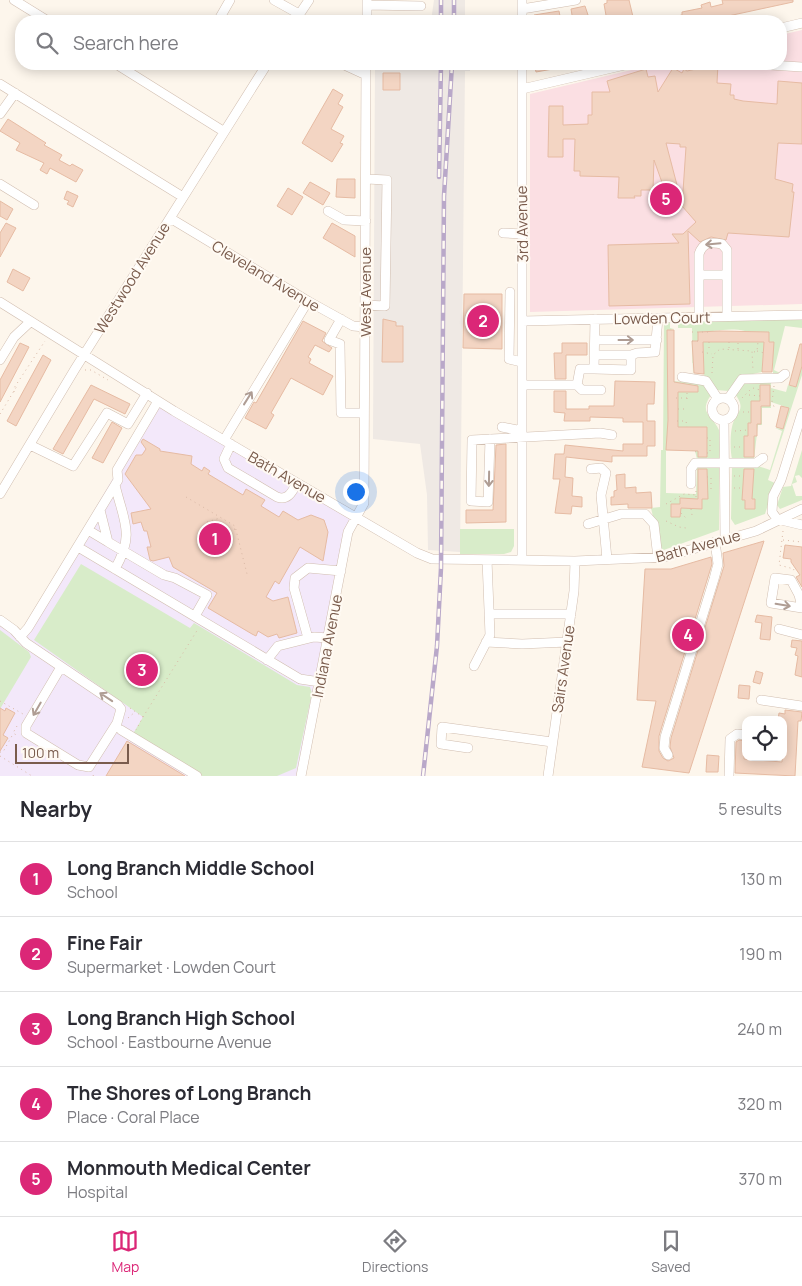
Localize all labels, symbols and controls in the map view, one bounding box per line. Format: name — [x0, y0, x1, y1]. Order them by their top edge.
search box — [15, 15, 787, 70]
icon: search — [33, 29, 61, 57]
text: Search here — [73, 30, 179, 56]
pin: 5 — [650, 180, 682, 218]
street label: 3rd Avenue — [511, 185, 533, 263]
street label: Westwood Avenue — [89, 218, 175, 338]
street label: Cleveland Avenue — [208, 235, 324, 317]
one-way arrow — [706, 239, 722, 249]
street label: West Avenue — [355, 247, 376, 337]
pin: 2 — [467, 302, 499, 340]
street label: Lowden Court — [613, 307, 711, 329]
one-way arrow — [618, 335, 634, 345]
one-way arrow — [244, 392, 254, 406]
street label: Bath Avenue — [244, 446, 330, 508]
one-way arrow — [484, 471, 493, 487]
your location — [343, 479, 369, 505]
pin: 1 — [199, 520, 231, 558]
street label: Bath Avenue — [653, 525, 743, 567]
street label: Indiana Avenue — [307, 592, 347, 699]
one-way arrow — [775, 600, 791, 610]
pin: 4 — [672, 616, 704, 654]
street label: Sairs Avenue — [546, 624, 580, 714]
pin: 3 — [126, 651, 158, 689]
one-way arrow — [99, 692, 113, 703]
one-way arrow — [31, 701, 41, 715]
map controls — [742, 716, 787, 761]
button: locate — [742, 716, 787, 761]
scale bar — [15, 741, 129, 764]
text: 100 m — [22, 743, 59, 762]
text: Nearby — [20, 795, 92, 823]
text: 5 results — [718, 798, 782, 820]
text: Long Branch Middle School — [67, 855, 315, 881]
text: 1 — [32, 868, 40, 890]
text: 130 m — [740, 868, 782, 890]
text: School — [67, 881, 118, 903]
text: Fine Fair — [67, 930, 143, 956]
text: 2 — [31, 943, 41, 965]
text: 190 m — [739, 943, 782, 965]
text: Supermarket · Lowden Court — [67, 956, 276, 978]
text: Long Branch High School — [67, 1005, 295, 1031]
text: 3 — [31, 1018, 41, 1040]
text: 240 m — [737, 1018, 782, 1040]
text: School · Eastbourne Avenue — [67, 1031, 272, 1053]
text: The Shores of Long Branch — [67, 1080, 312, 1106]
text: 4 — [31, 1093, 41, 1115]
text: 320 m — [738, 1093, 782, 1115]
text: Place · Coral Place — [67, 1106, 200, 1128]
text: Monmouth Medical Center — [67, 1155, 311, 1181]
text: 5 — [31, 1168, 41, 1190]
text: 370 m — [739, 1168, 782, 1190]
text: Hospital — [67, 1181, 128, 1203]
tab: Map — [111, 1227, 139, 1276]
tab: Directions — [362, 1227, 428, 1276]
tab: Saved — [651, 1227, 691, 1276]

